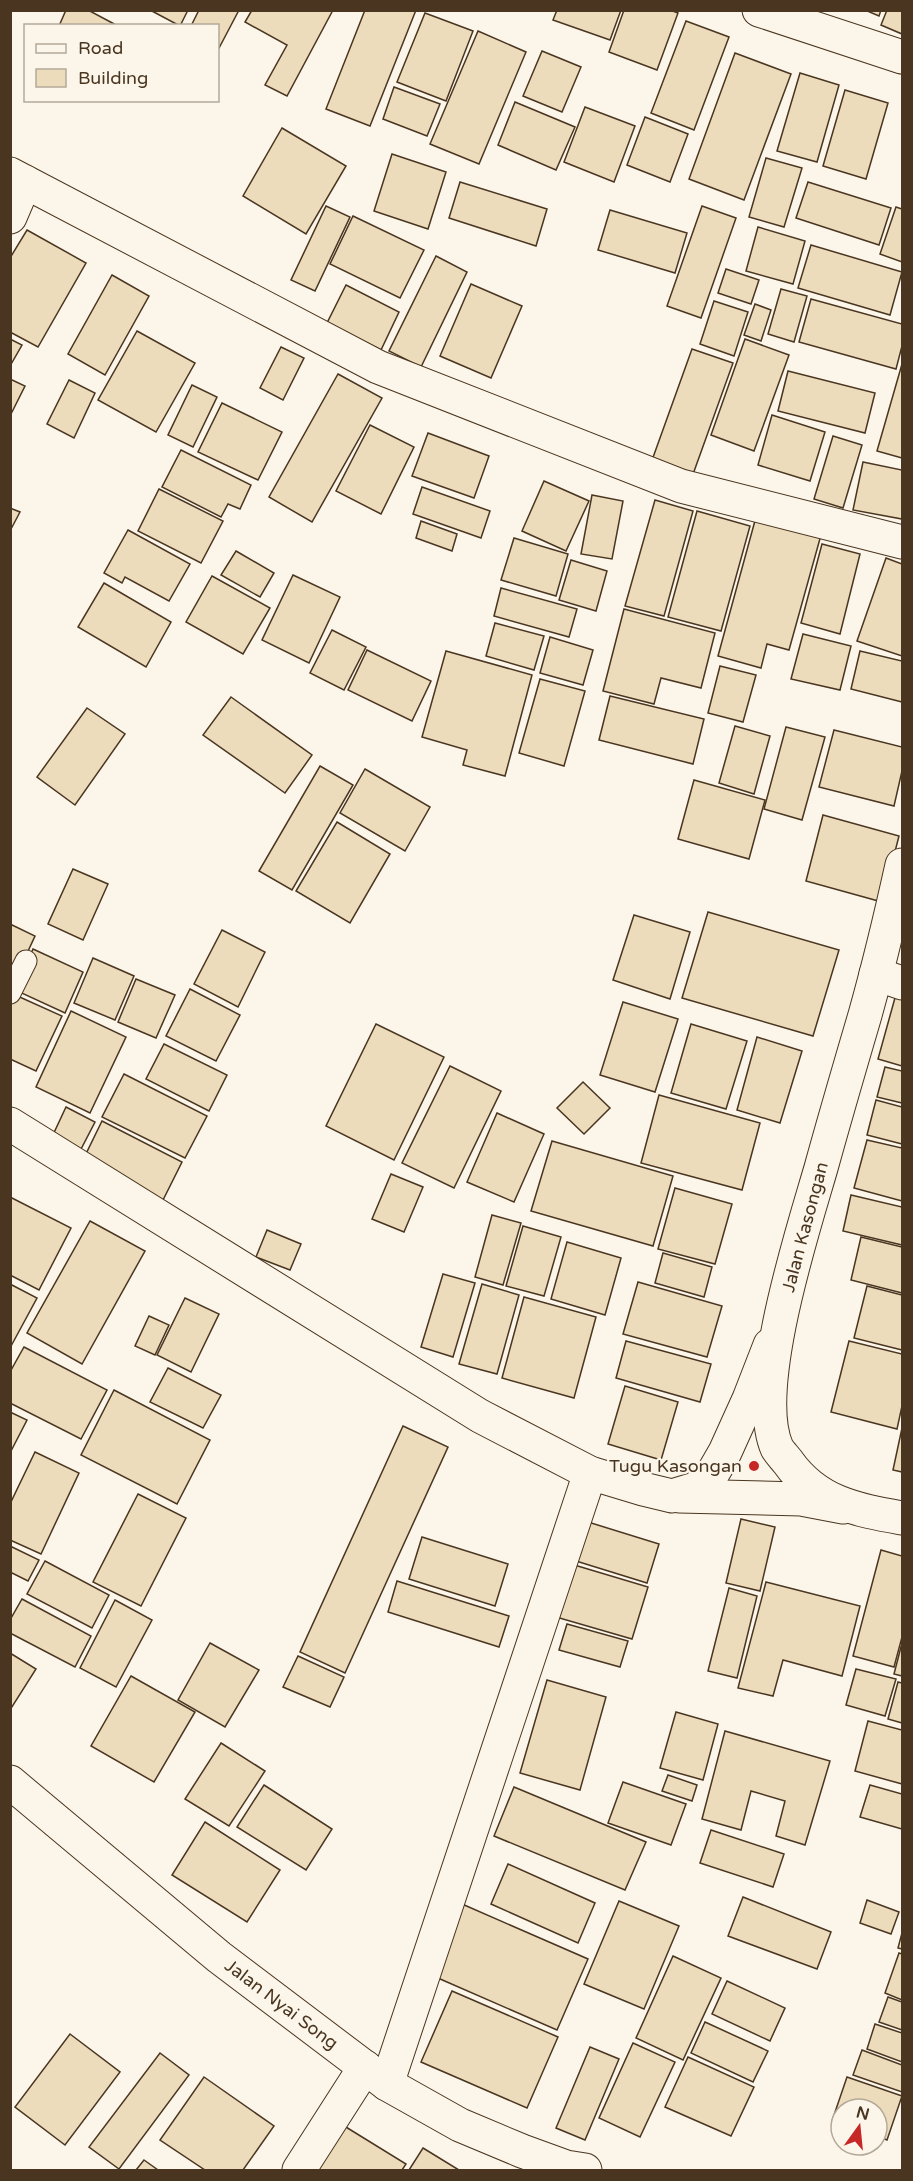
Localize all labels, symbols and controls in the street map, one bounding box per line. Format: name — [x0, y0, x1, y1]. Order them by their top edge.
legend — [24, 24, 219, 102]
text: Road — [78, 37, 123, 59]
text: Building — [78, 67, 148, 89]
street label: Jalan Kasongan — [777, 1159, 833, 1295]
place label: Tugu Kasongan — [609, 1455, 742, 1477]
marker: Tugu Kasongan — [747, 1459, 761, 1473]
street label: Jalan Nyai Song — [221, 1954, 343, 2054]
north arrow — [829, 2097, 889, 2157]
text: N — [854, 2102, 871, 2125]

